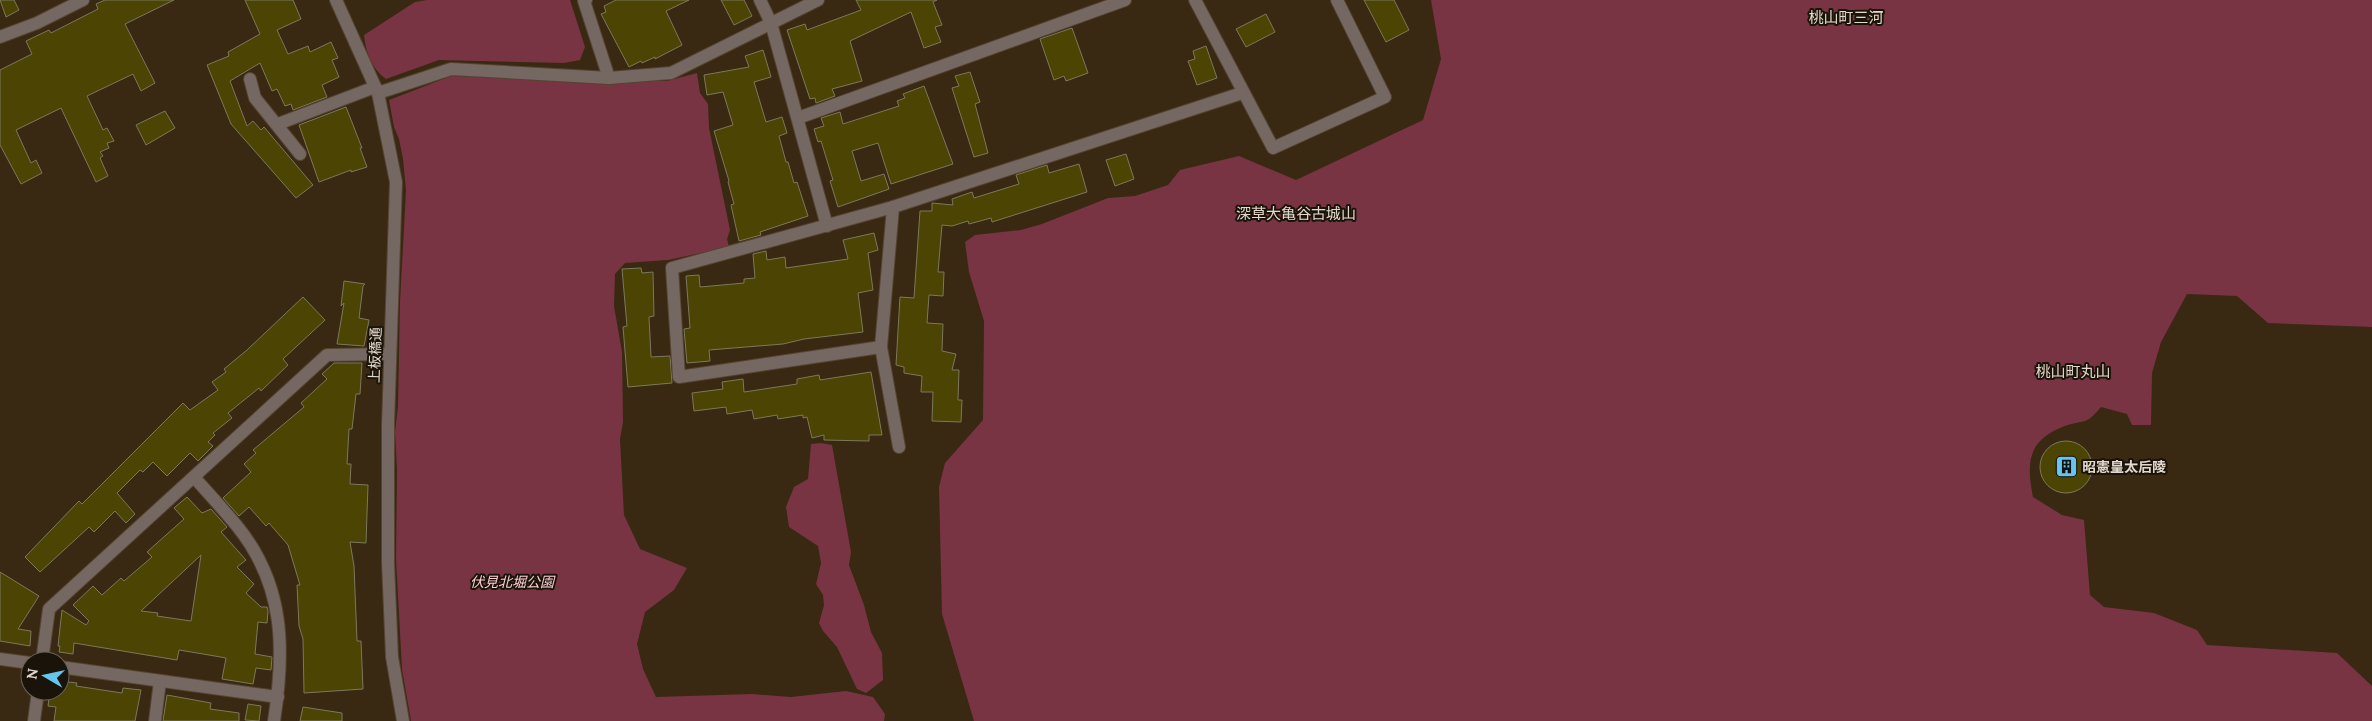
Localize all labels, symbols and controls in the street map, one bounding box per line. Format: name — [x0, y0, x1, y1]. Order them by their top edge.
district label: 桃山町三河 — [1808, 8, 1884, 27]
district label: 深草大亀谷古城山 — [1236, 204, 1356, 223]
street label: 上板橋通 — [365, 327, 385, 383]
district label: 桃山町丸山 — [2035, 362, 2111, 381]
building icon: 昭憲皇太后陵 — [2054, 455, 2078, 479]
place label: 昭憲皇太后陵 — [2082, 458, 2166, 476]
park label: 伏見北堀公園 — [470, 573, 556, 591]
north arrow — [20, 651, 70, 701]
text: N — [22, 667, 42, 681]

